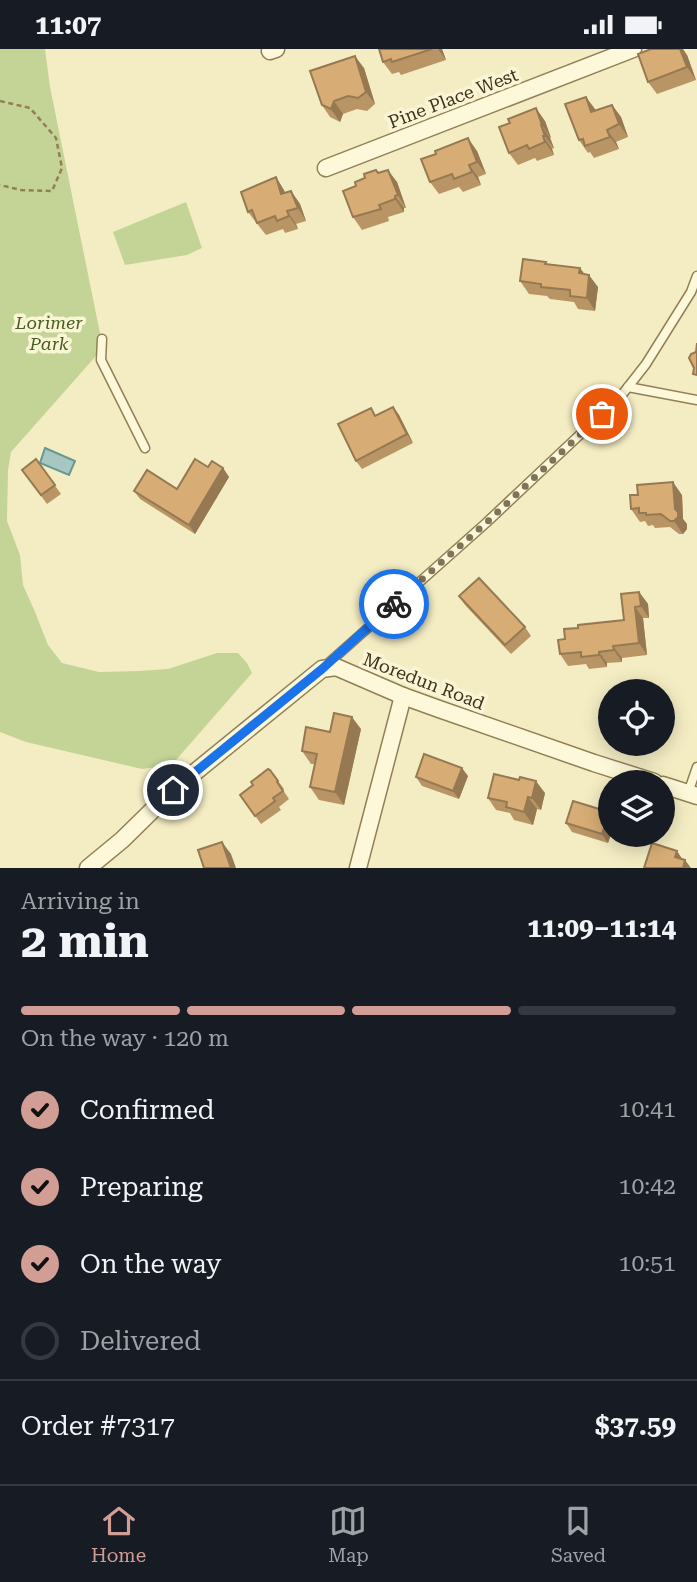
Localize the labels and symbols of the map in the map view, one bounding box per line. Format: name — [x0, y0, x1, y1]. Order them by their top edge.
street label: Pine Place West — [385, 64, 521, 132]
park label: Lorimer Park — [14, 312, 83, 354]
pin — [572, 384, 632, 444]
courier — [359, 569, 429, 639]
street label: Moredun Road — [360, 648, 488, 714]
pin — [143, 760, 203, 820]

